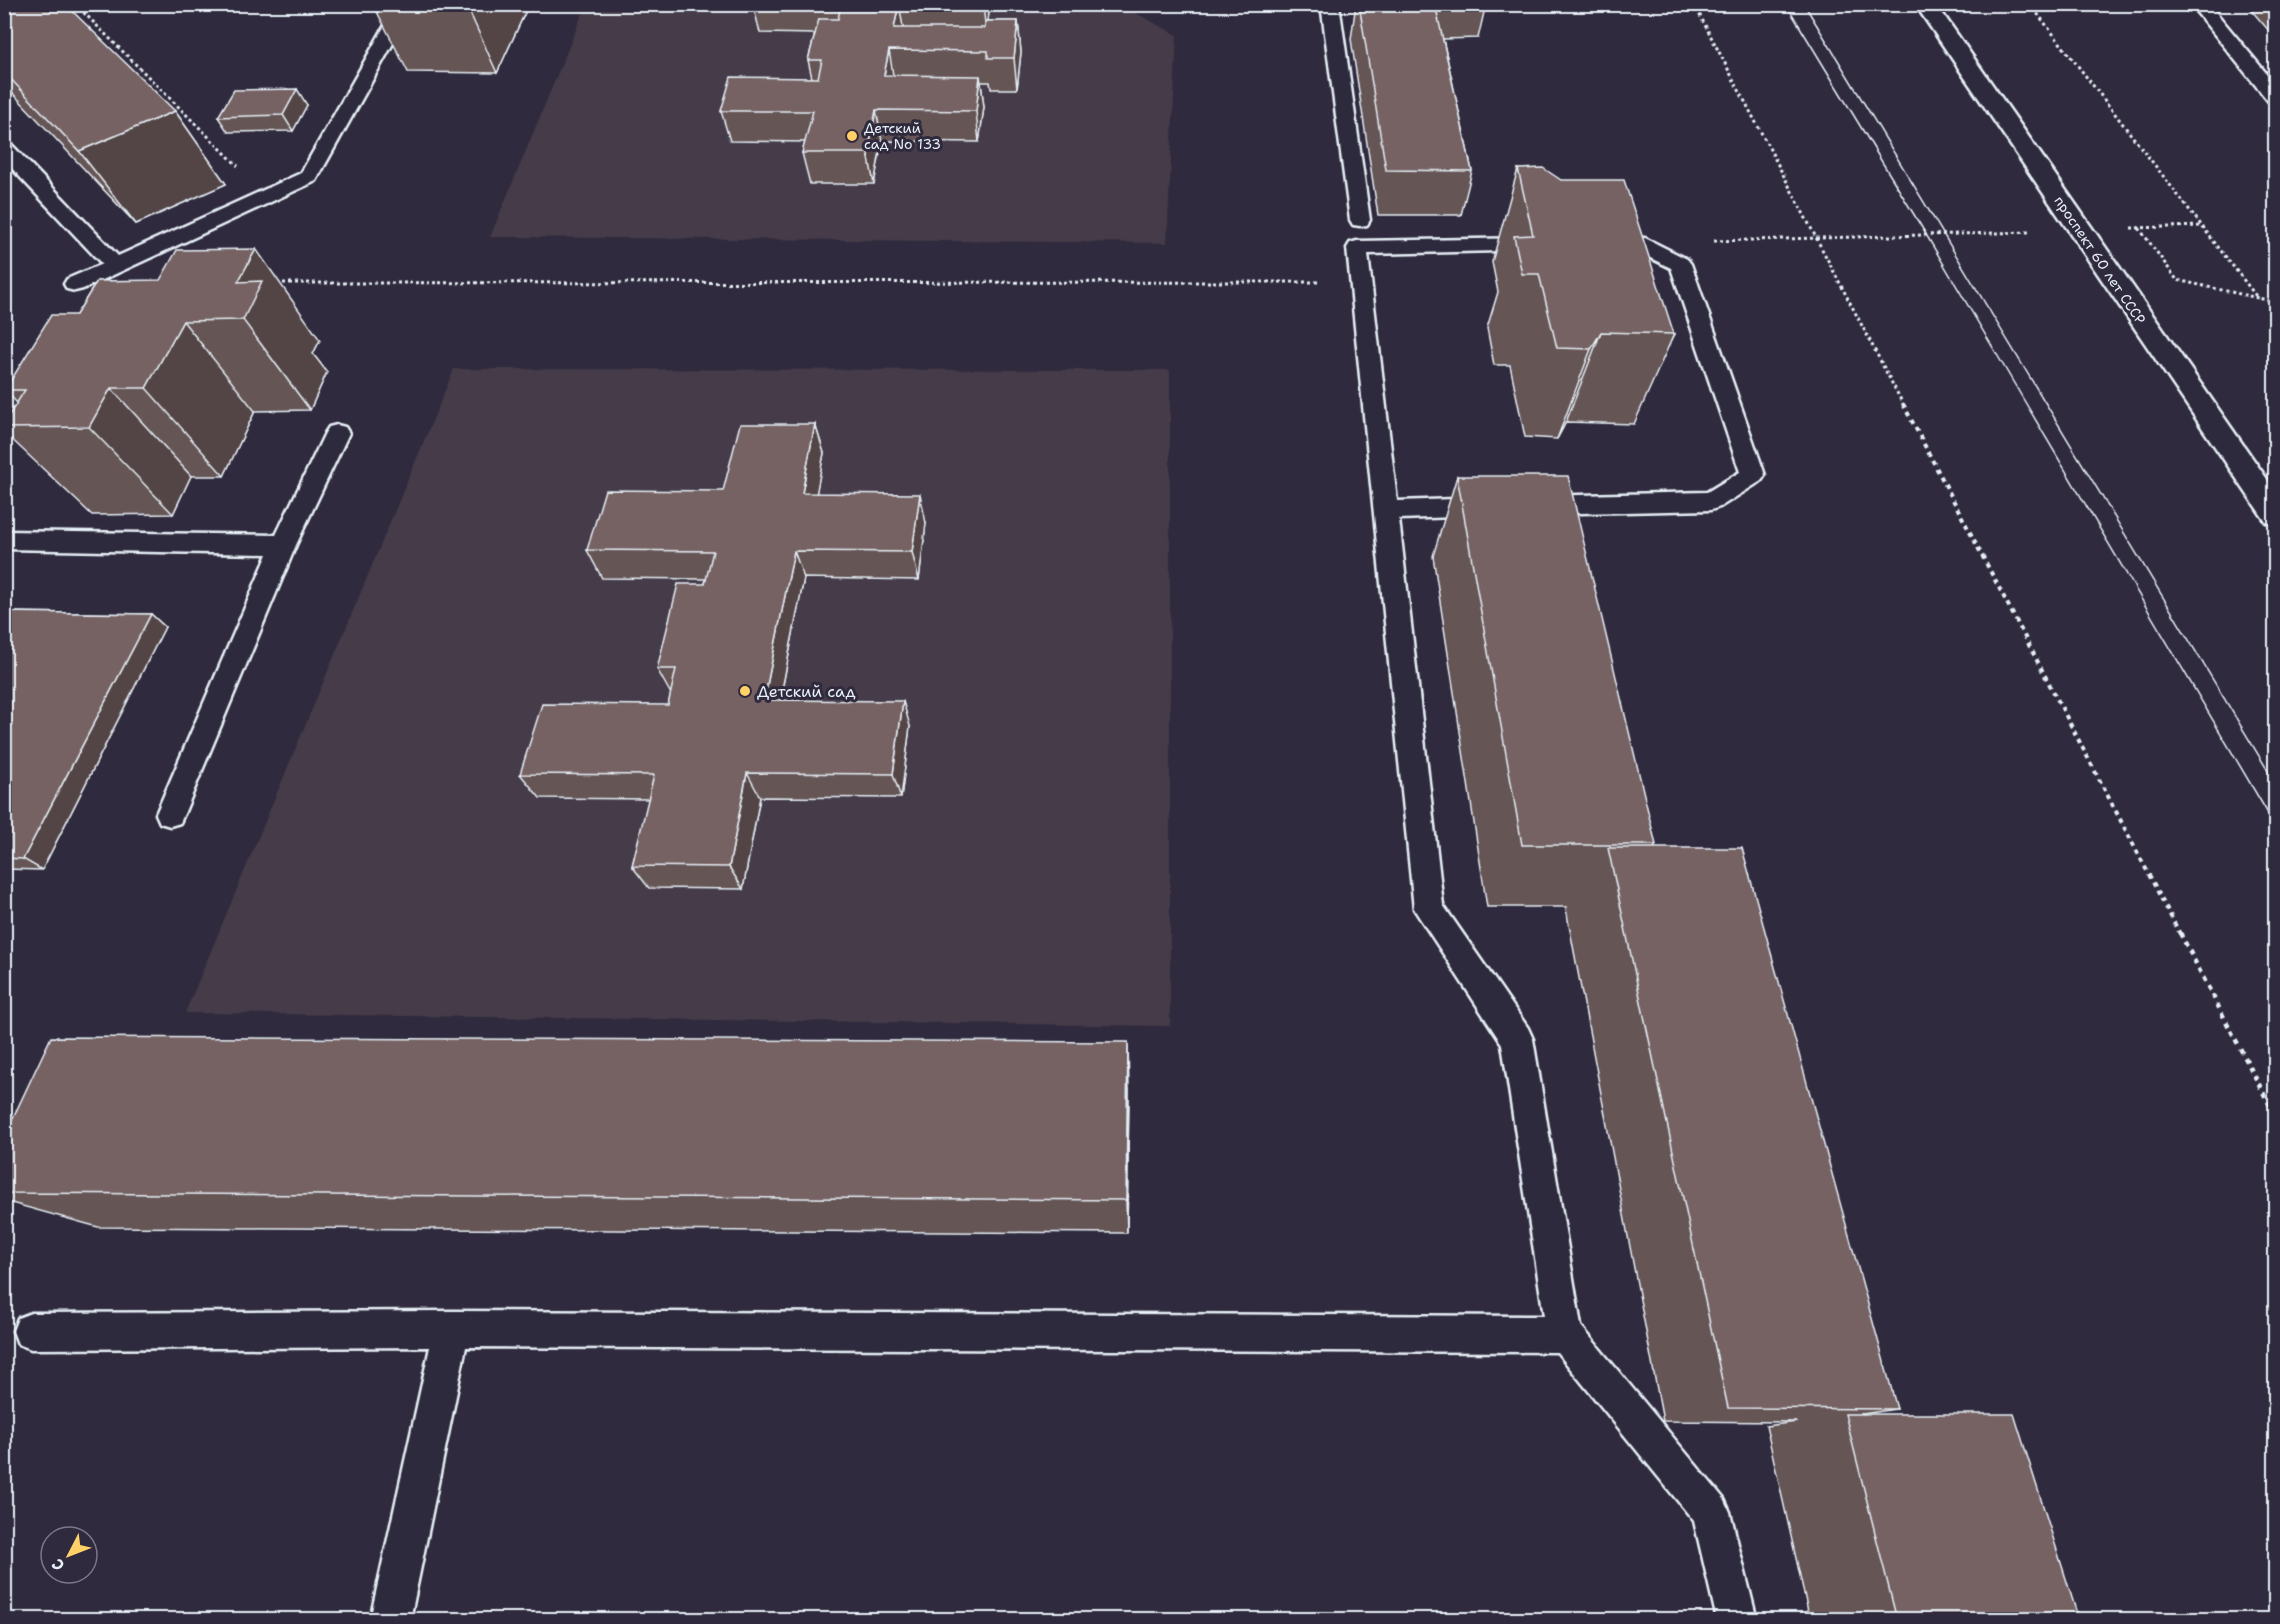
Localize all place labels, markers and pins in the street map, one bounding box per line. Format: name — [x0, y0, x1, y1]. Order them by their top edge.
place label: Детский сад No 133 — [864, 119, 941, 153]
marker: Детский сад No 133 — [845, 129, 859, 143]
place label: Детский сад — [757, 681, 856, 702]
marker: Детский сад — [738, 684, 752, 698]

